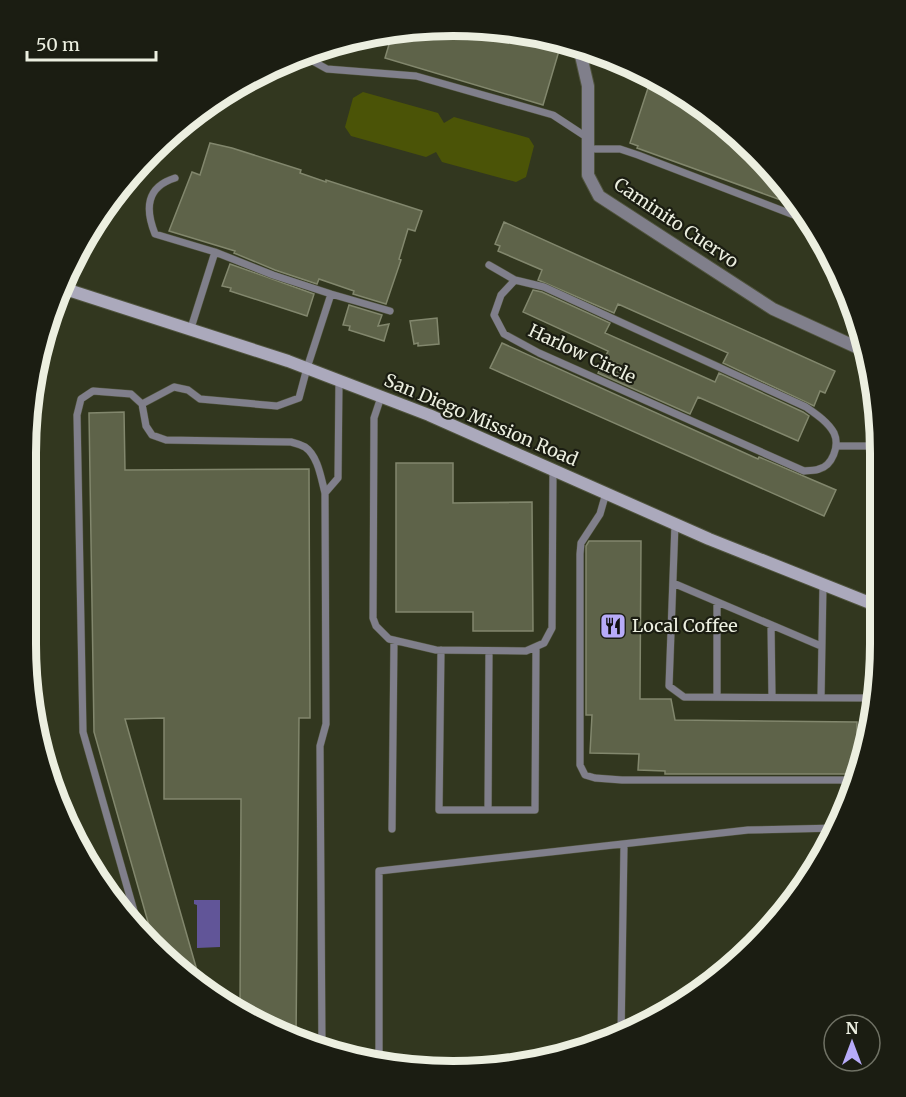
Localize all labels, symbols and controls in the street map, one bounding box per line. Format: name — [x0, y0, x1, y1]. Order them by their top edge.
scale bar — [27, 24, 156, 62]
text: 50 m — [36, 33, 80, 56]
street label: Caminito Cuervo — [610, 172, 743, 273]
street label: Harlow Circle — [525, 319, 640, 388]
street label: San Diego Mission Road — [381, 368, 582, 471]
restaurant icon: Local Coffee — [598, 611, 628, 641]
place label: Local Coffee — [632, 614, 738, 637]
north arrow — [822, 1013, 882, 1073]
text: N — [846, 1018, 859, 1038]

